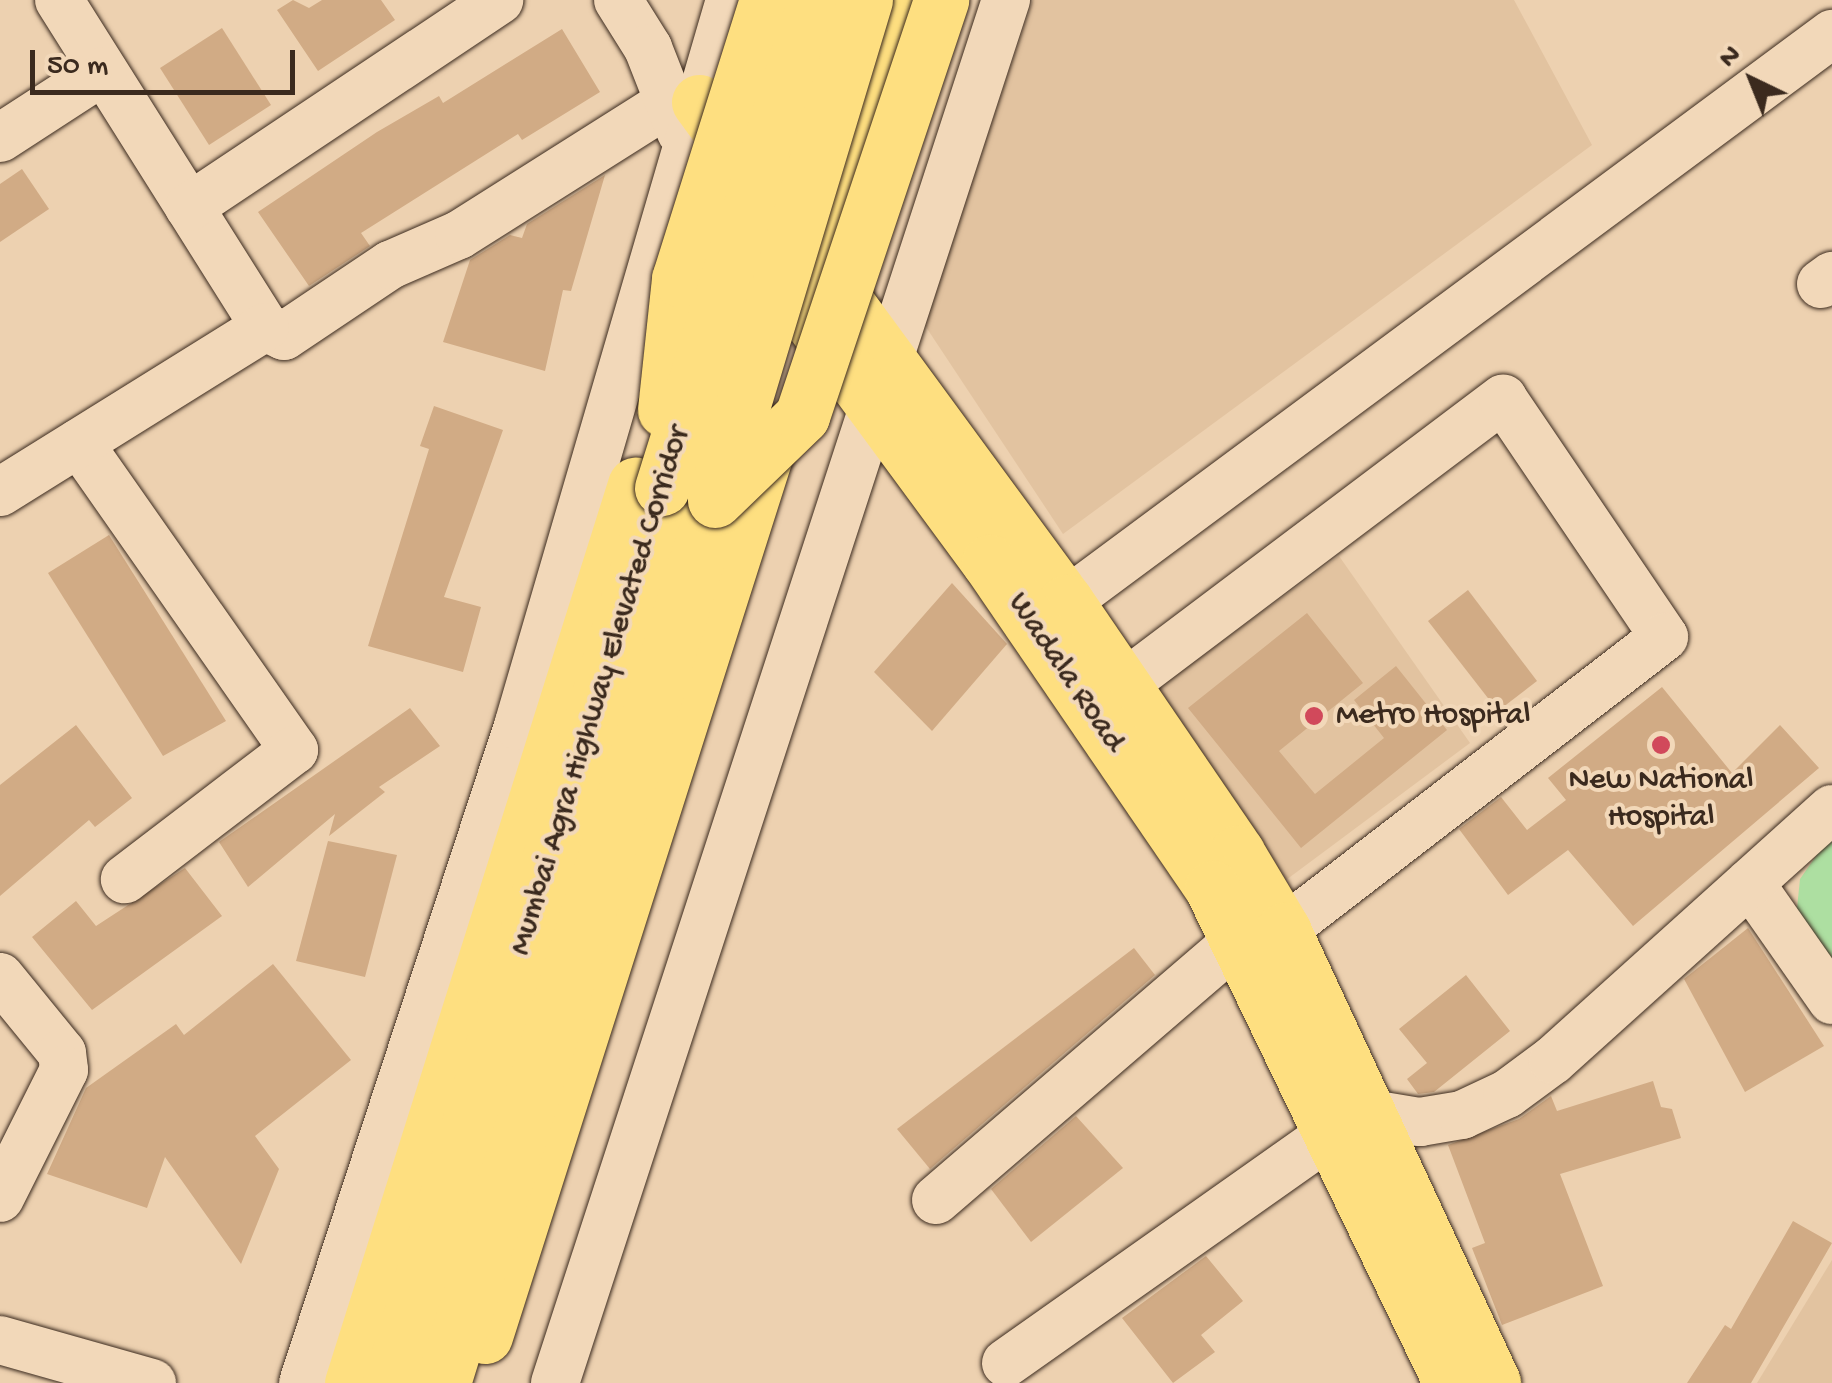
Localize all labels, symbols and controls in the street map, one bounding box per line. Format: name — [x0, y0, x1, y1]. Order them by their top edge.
scale bar — [35, 30, 300, 92]
north arrow — [1702, 30, 1802, 130]
text: N — [1713, 39, 1749, 76]
text: 50 m — [47, 50, 108, 85]
street label: Mumbai Agra Highway Elevated Corridor — [502, 422, 700, 960]
street label: Wadala Road — [998, 586, 1132, 760]
place label: Metro Hospital — [1336, 697, 1531, 735]
marker: Metro Hospital — [1301, 703, 1327, 729]
marker: New National Hospital — [1648, 732, 1674, 758]
place label: New National Hospital — [1568, 763, 1754, 838]

